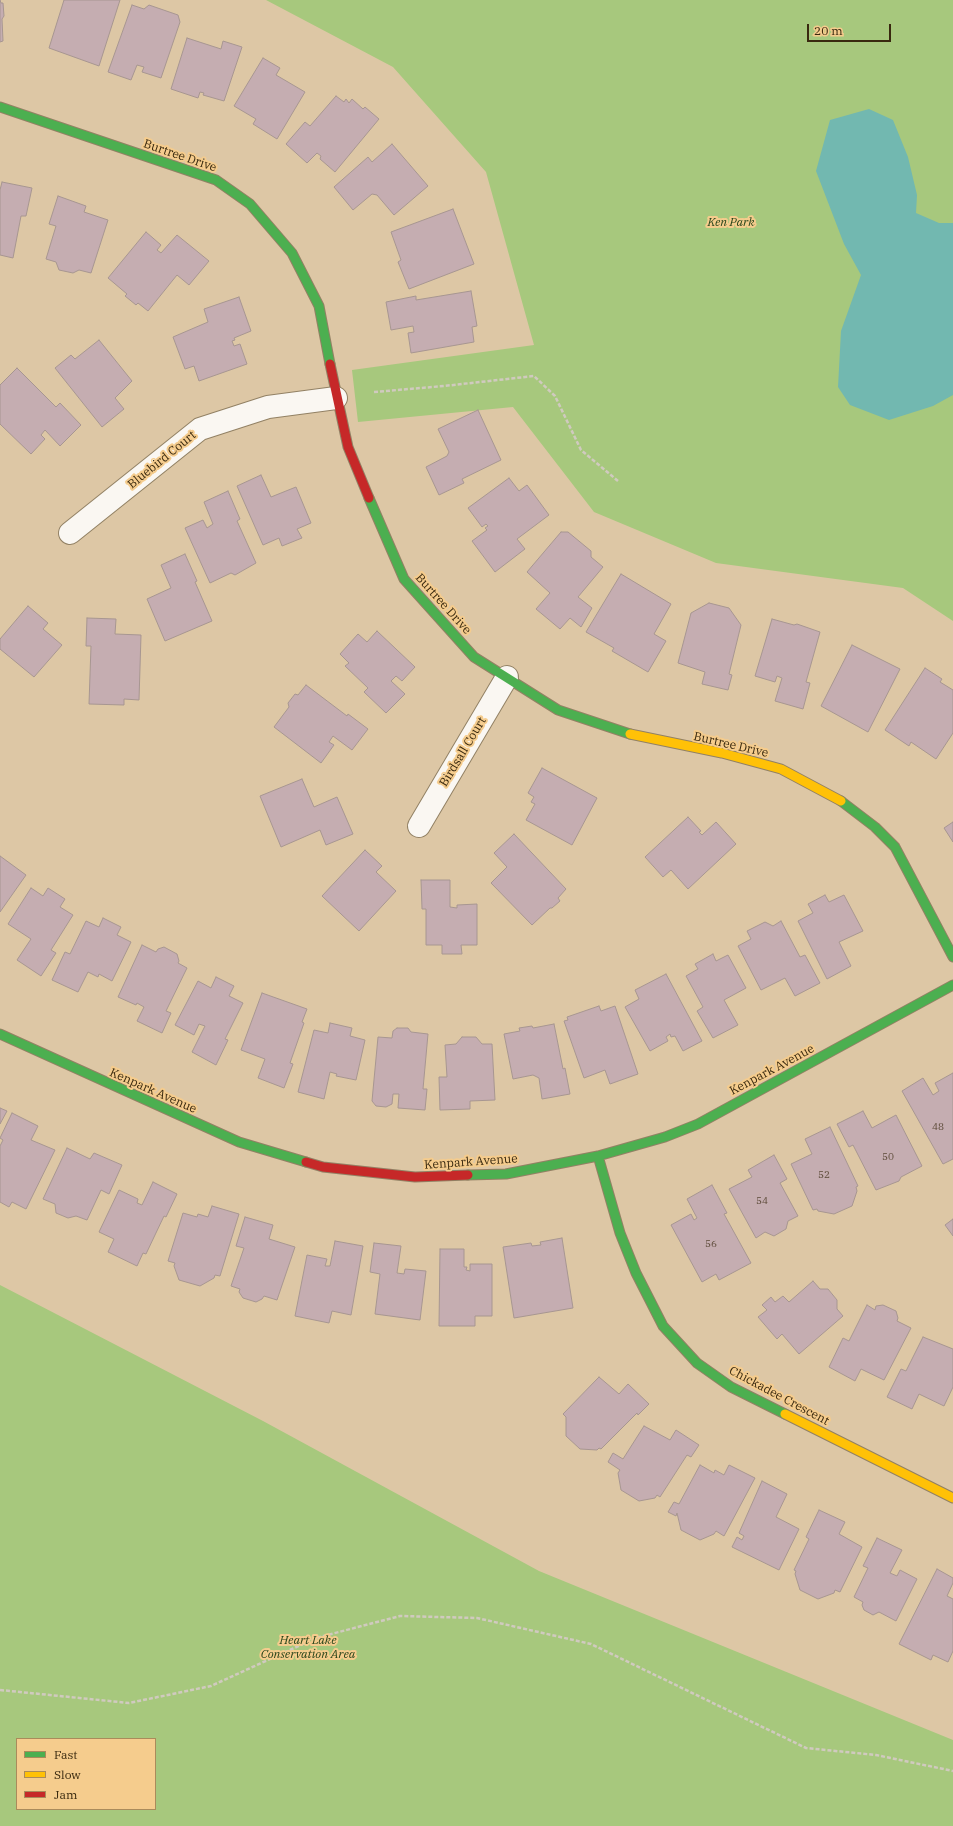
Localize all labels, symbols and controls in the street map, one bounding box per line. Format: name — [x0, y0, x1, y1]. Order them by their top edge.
scale bar — [809, 16, 893, 42]
text: 20 m — [814, 23, 843, 38]
street label: Burtree Drive — [142, 137, 218, 175]
park label: Ken Park — [707, 216, 755, 230]
street label: Bluebird Court — [125, 428, 199, 492]
street label: Burtree Drive — [412, 571, 474, 637]
street label: Birdsall Court — [437, 715, 489, 789]
street label: Burtree Drive — [692, 729, 770, 761]
street label: Kenpark Avenue — [727, 1042, 817, 1098]
street label: Kenpark Avenue — [107, 1065, 199, 1117]
house number: 48 — [932, 1121, 944, 1133]
house number: 50 — [882, 1151, 894, 1163]
street label: Kenpark Avenue — [424, 1152, 518, 1172]
house number: 52 — [818, 1169, 830, 1181]
house number: 54 — [756, 1195, 768, 1207]
house number: 56 — [705, 1238, 717, 1250]
street label: Chickadee Crescent — [726, 1363, 832, 1429]
park label: Heart Lake Conservation Area — [261, 1634, 355, 1662]
legend — [16, 1738, 156, 1810]
text: Fast — [54, 1747, 78, 1762]
text: Slow — [54, 1767, 81, 1782]
text: Jam — [54, 1787, 77, 1802]

